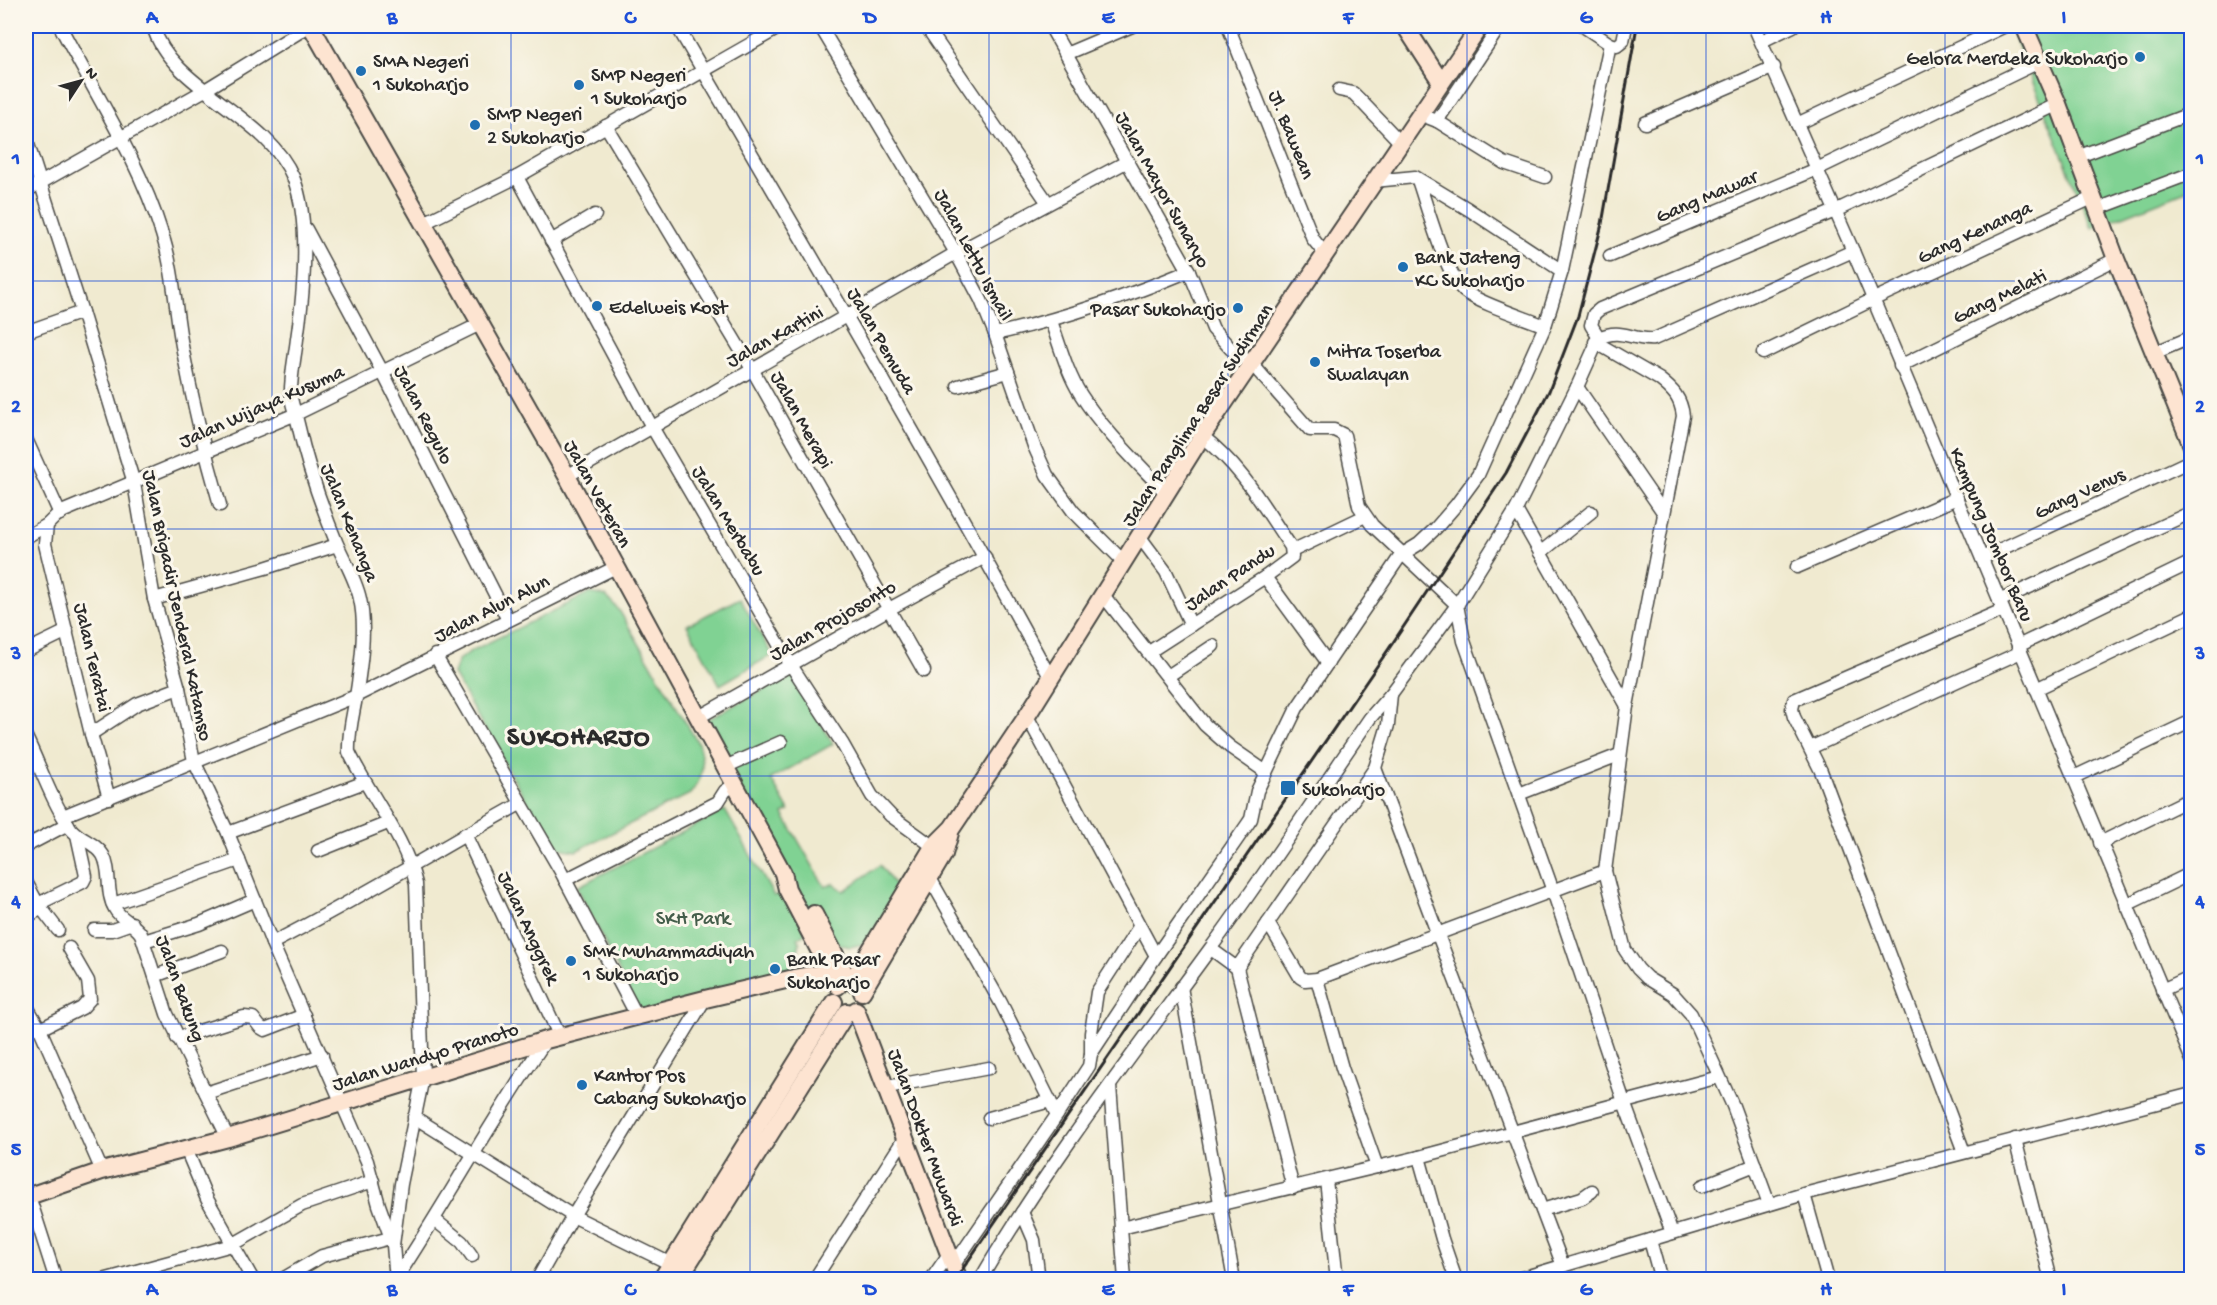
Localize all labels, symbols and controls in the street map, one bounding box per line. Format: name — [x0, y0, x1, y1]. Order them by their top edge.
text: A — [145, 8, 160, 31]
text: B — [386, 8, 398, 31]
text: C — [624, 8, 638, 31]
text: D — [861, 8, 877, 31]
text: E — [1102, 8, 1116, 31]
text: F — [1342, 8, 1355, 31]
text: G — [1580, 8, 1594, 31]
text: H — [1820, 8, 1832, 31]
text: I — [2062, 8, 2067, 31]
place label: Gelora Merdeka Sukoharjo — [1906, 49, 2128, 72]
marker: Gelora Merdeka Sukoharjo — [2133, 50, 2147, 64]
north arrow — [51, 51, 111, 111]
place label: SMA Negeri 1 Sukoharjo — [372, 52, 469, 98]
text: N — [80, 64, 101, 84]
marker: SMA Negeri 1 Sukoharjo — [354, 64, 368, 78]
place label: SMP Negeri 1 Sukoharjo — [590, 66, 687, 112]
marker: SMP Negeri 1 Sukoharjo — [572, 78, 586, 92]
street label: Jl. Bawean — [1262, 88, 1318, 184]
place label: SMP Negeri 2 Sukoharjo — [487, 105, 585, 151]
street label: Jalan Mayor Sunaryo — [1108, 109, 1213, 273]
marker: SMP Negeri 2 Sukoharjo — [468, 118, 482, 132]
text: 1 — [11, 149, 20, 172]
text: 1 — [2195, 149, 2204, 172]
street label: Gang Mawar — [1653, 166, 1763, 230]
street label: Jalan Lettu Ismail — [928, 186, 1016, 325]
street label: Gang Kenanga — [1915, 197, 2037, 271]
place label: Bank Jateng KC Sukoharjo — [1414, 248, 1525, 294]
marker: Bank Jateng KC Sukoharjo — [1396, 260, 1410, 274]
street label: Gang Melati — [1950, 266, 2051, 331]
street label: Jalan Pemuda — [840, 284, 920, 400]
place label: Edelweis Kost — [609, 298, 729, 321]
marker: Edelweis Kost — [590, 299, 604, 313]
place label: Pasar Sukoharjo — [1089, 300, 1226, 323]
street label: Jalan Panglima Besar Sudirman — [1118, 300, 1280, 531]
marker: Pasar Sukoharjo — [1231, 301, 1245, 315]
street label: Jalan Kartini — [723, 302, 828, 374]
place label: Mitra Toserba Swalayan — [1327, 342, 1442, 388]
marker: Mitra Toserba Swalayan — [1308, 355, 1322, 369]
street label: Jalan Wijaya Kusuma — [177, 361, 349, 455]
street label: Jalan Regulo — [387, 362, 457, 469]
street label: Jalan Merapi — [764, 368, 836, 474]
text: 2 — [11, 397, 21, 420]
text: 2 — [2195, 397, 2205, 420]
street label: Jalan Veteran — [557, 437, 635, 553]
street label: Kampung Jombor Baru — [1943, 445, 2037, 626]
street label: Jalan Kenanga — [314, 461, 382, 587]
street label: Jalan Merbabu — [685, 463, 769, 582]
street label: Gang Venus — [2032, 464, 2130, 526]
street label: Jalan Brigadir Jenderal Katamso — [136, 468, 216, 743]
street label: Jalan Pandu — [1181, 540, 1281, 618]
street label: Jalan Alun Alun — [431, 571, 555, 649]
street label: Jalan Projosonto — [767, 577, 901, 667]
street label: Jalan Teratai — [67, 601, 114, 715]
text: 3 — [10, 644, 21, 667]
text: 3 — [2194, 644, 2205, 667]
district label: SUKOHARJO — [507, 724, 651, 755]
marker: Sukoharjo — [1279, 779, 1297, 797]
place label: Sukoharjo — [1302, 780, 1385, 803]
street label: Jalan Anggrek — [491, 868, 564, 990]
text: 4 — [10, 892, 21, 915]
text: 4 — [2194, 892, 2205, 915]
park label: SKH Park — [656, 909, 732, 932]
street label: Jalan Bakung — [149, 933, 209, 1046]
place label: SMK Muhammadiyah 1 Sukoharjo — [582, 942, 755, 988]
place label: Bank Pasar Sukoharjo — [786, 950, 881, 996]
marker: SMK Muhammadiyah 1 Sukoharjo — [564, 954, 578, 968]
marker: Bank Pasar Sukoharjo — [768, 962, 782, 976]
street label: Jalan Wandyo Pranoto — [330, 1019, 522, 1098]
street label: Jalan Dokter Muwardi — [881, 1046, 967, 1230]
place label: Kantor Pos Cabang Sukoharjo — [594, 1066, 746, 1112]
marker: Kantor Pos Cabang Sukoharjo — [575, 1078, 589, 1092]
text: 5 — [11, 1140, 22, 1163]
text: 5 — [2195, 1140, 2206, 1163]
text: A — [145, 1280, 160, 1303]
text: B — [386, 1280, 398, 1303]
text: C — [624, 1280, 638, 1303]
text: D — [861, 1280, 877, 1303]
text: E — [1102, 1280, 1116, 1303]
text: F — [1342, 1280, 1355, 1303]
text: G — [1580, 1280, 1594, 1303]
text: H — [1820, 1280, 1832, 1303]
text: I — [2062, 1280, 2067, 1303]

